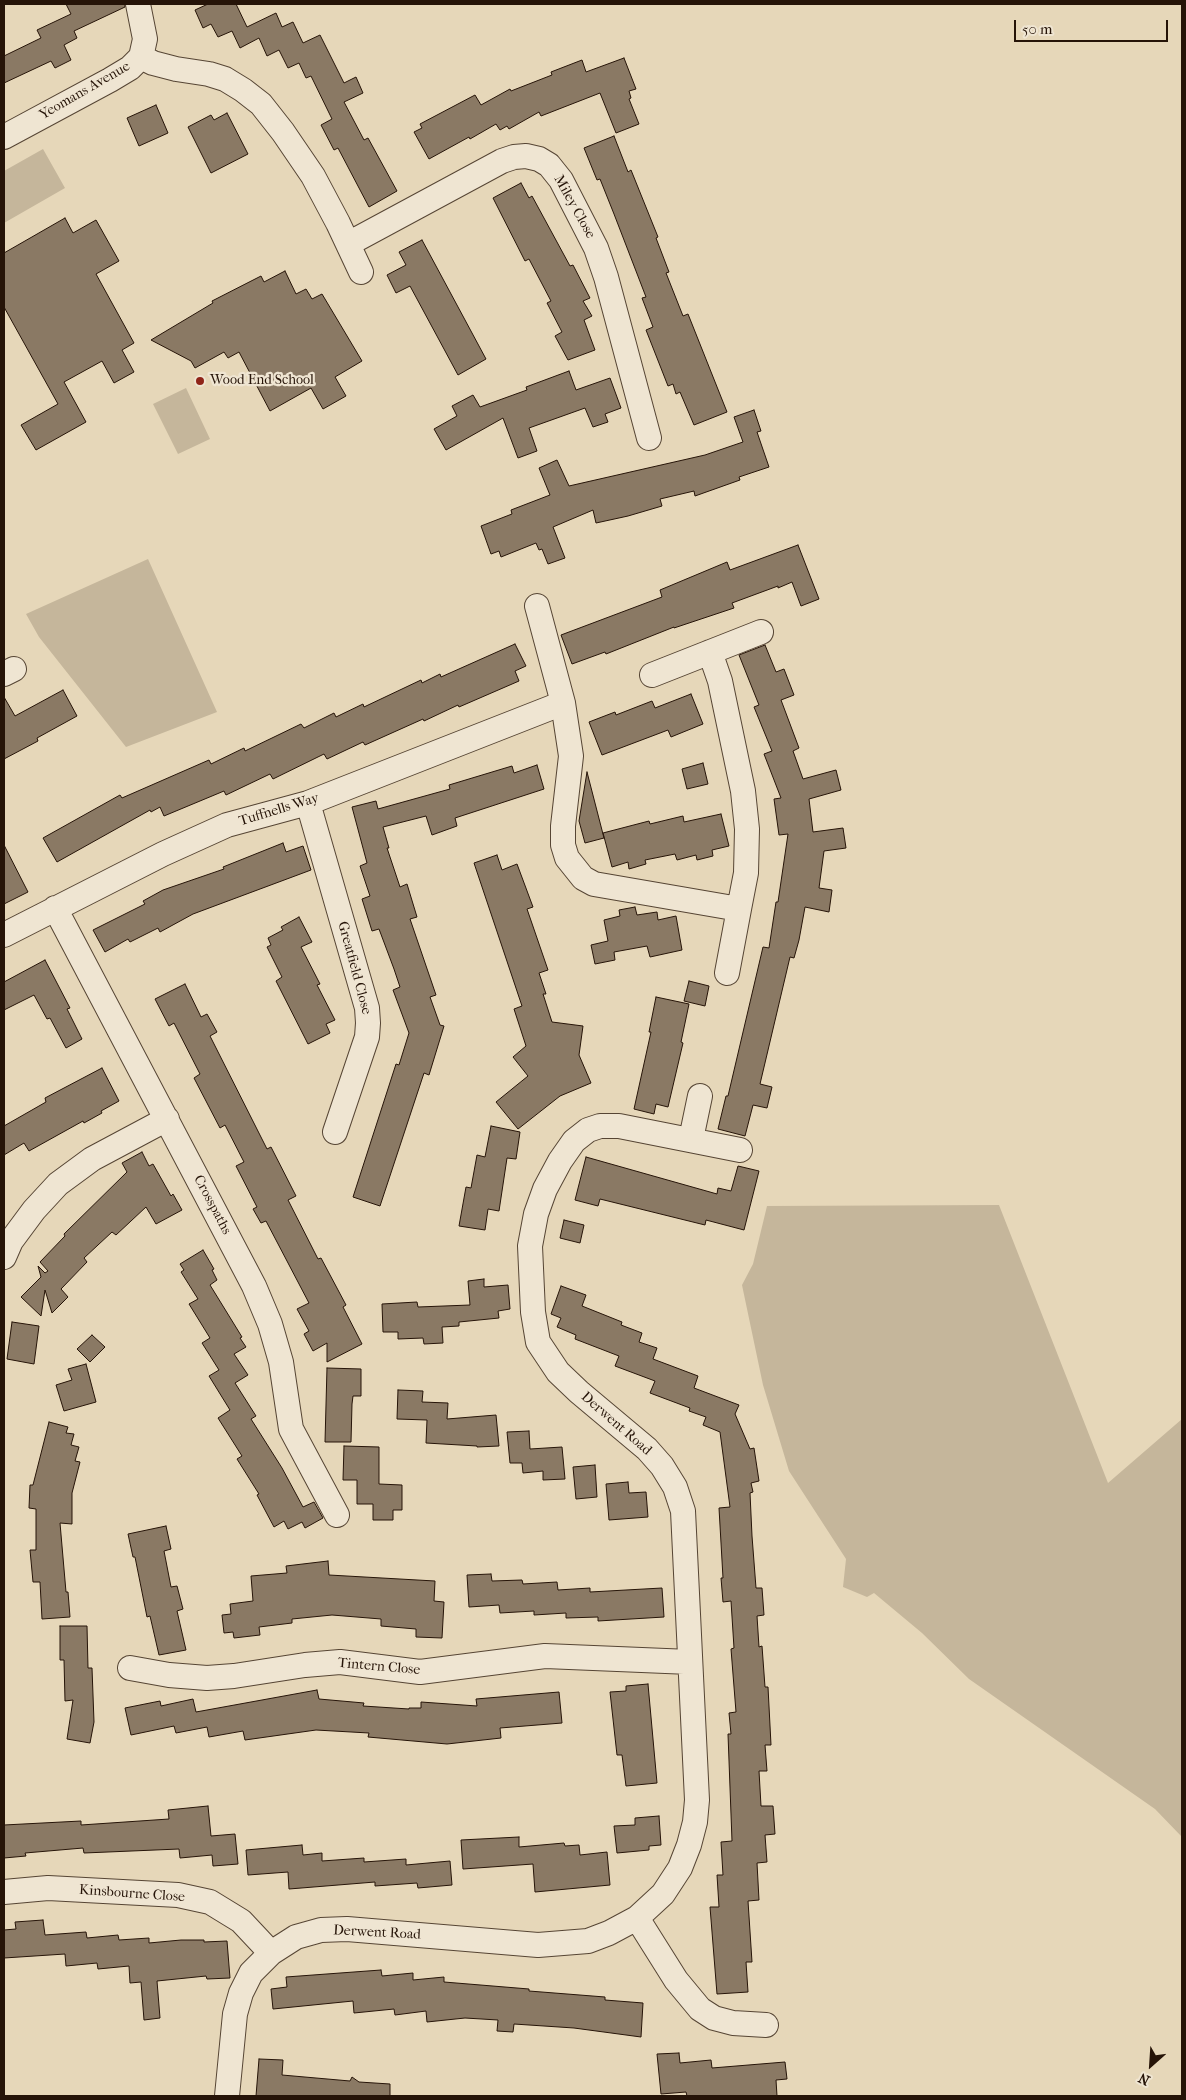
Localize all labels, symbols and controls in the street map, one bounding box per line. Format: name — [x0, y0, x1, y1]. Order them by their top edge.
scale bar — [1016, 10, 1170, 42]
text: 50 m — [1022, 20, 1052, 38]
street label: Yeomans Avenue — [37, 58, 133, 124]
street label: Miley Close — [550, 172, 598, 242]
place label: Wood End School — [210, 373, 314, 389]
marker: Wood End School — [194, 375, 206, 387]
street label: Tuffnells Way — [237, 790, 321, 830]
street label: Greatfield Close — [334, 920, 374, 1016]
street label: Crosspaths — [189, 1172, 235, 1238]
street label: Derwent Road — [577, 1389, 655, 1459]
street label: Tintern Close — [337, 1655, 421, 1679]
street label: Kinsbourne Close — [78, 1882, 186, 1906]
street label: Derwent Road — [333, 1922, 421, 1944]
north arrow — [1126, 2040, 1176, 2090]
text: N — [1136, 2069, 1153, 2089]

